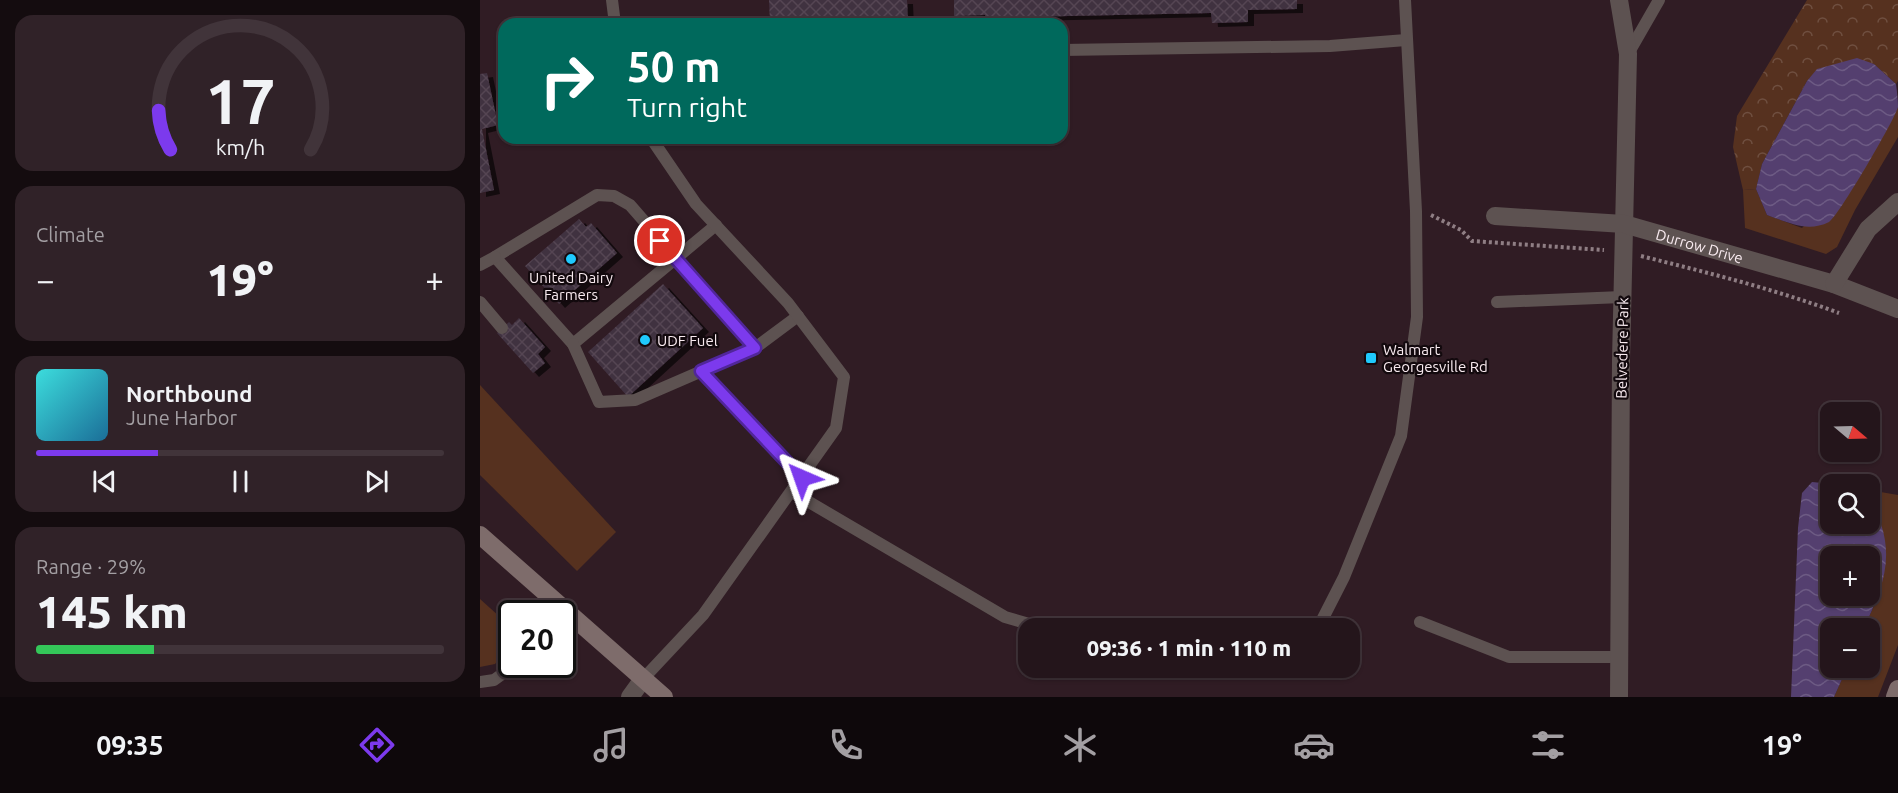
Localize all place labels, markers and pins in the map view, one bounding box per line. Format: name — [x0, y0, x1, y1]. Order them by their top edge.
pin — [634, 215, 685, 266]
marker: United Dairy Farmers — [564, 252, 578, 266]
place label: United Dairy Farmers — [529, 269, 613, 303]
place label: UDF Fuel — [657, 332, 718, 349]
marker: UDF Fuel — [638, 333, 652, 347]
place label: Walmart Georgesville Rd — [1383, 341, 1488, 375]
marker: Walmart Georgesville Rd — [1364, 351, 1378, 365]

